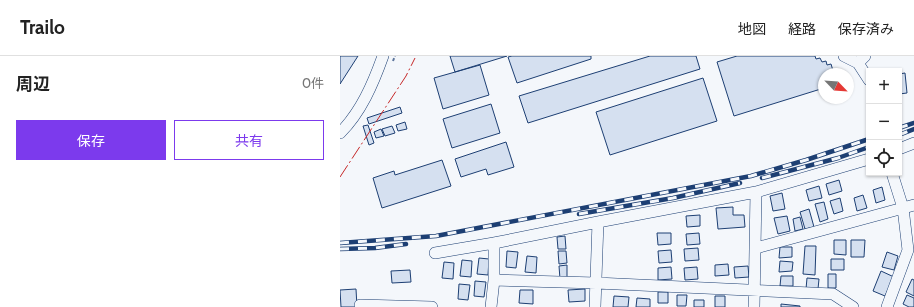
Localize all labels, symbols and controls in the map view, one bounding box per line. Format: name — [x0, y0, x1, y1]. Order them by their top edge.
text: Trailo — [20, 16, 65, 39]
text: 地図 — [738, 20, 766, 38]
text: 経路 — [788, 20, 816, 38]
text: 保存済み — [838, 20, 894, 38]
north arrow — [818, 68, 854, 104]
map controls — [866, 68, 902, 176]
button: + — [866, 68, 902, 104]
text: 周辺 — [16, 74, 50, 94]
text: 0件 — [302, 75, 324, 91]
button: − — [866, 104, 902, 140]
button: 保存 — [16, 120, 166, 160]
button: 共有 — [174, 120, 324, 160]
button: locate — [866, 140, 902, 176]

